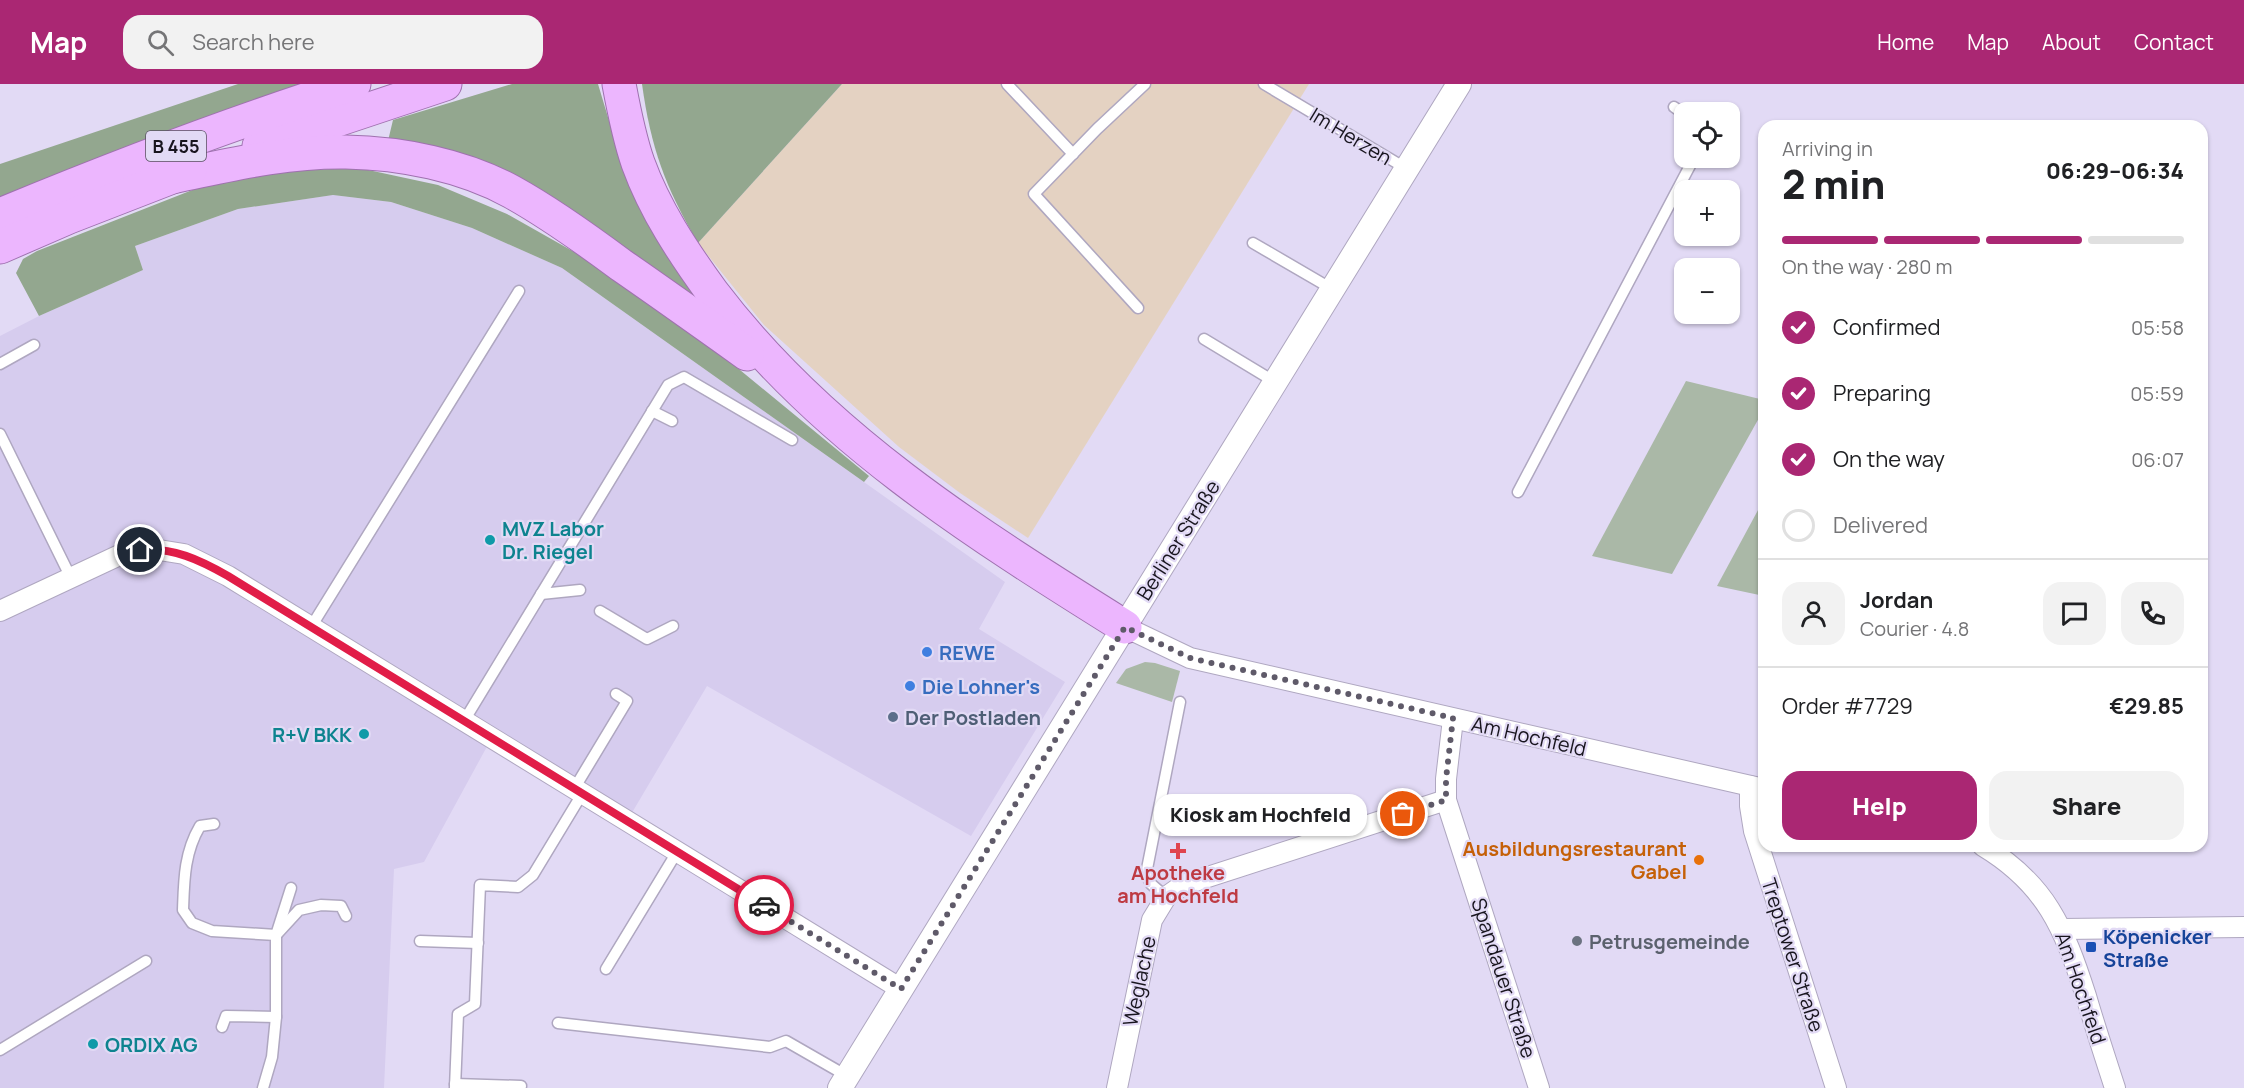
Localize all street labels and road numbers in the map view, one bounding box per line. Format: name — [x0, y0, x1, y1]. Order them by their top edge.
street label: Im Herzen — [1305, 101, 1397, 171]
road number: B 455 — [146, 131, 206, 161]
street label: Berliner Straße — [1130, 475, 1226, 605]
street label: Am Hochfeld — [1469, 710, 1589, 762]
street label: Treptower Straße — [1755, 875, 1831, 1035]
street label: Spandauer Straße — [1465, 895, 1543, 1061]
street label: Am Hochfeld — [2049, 928, 2113, 1048]
street label: Weglache — [1116, 933, 1162, 1029]

